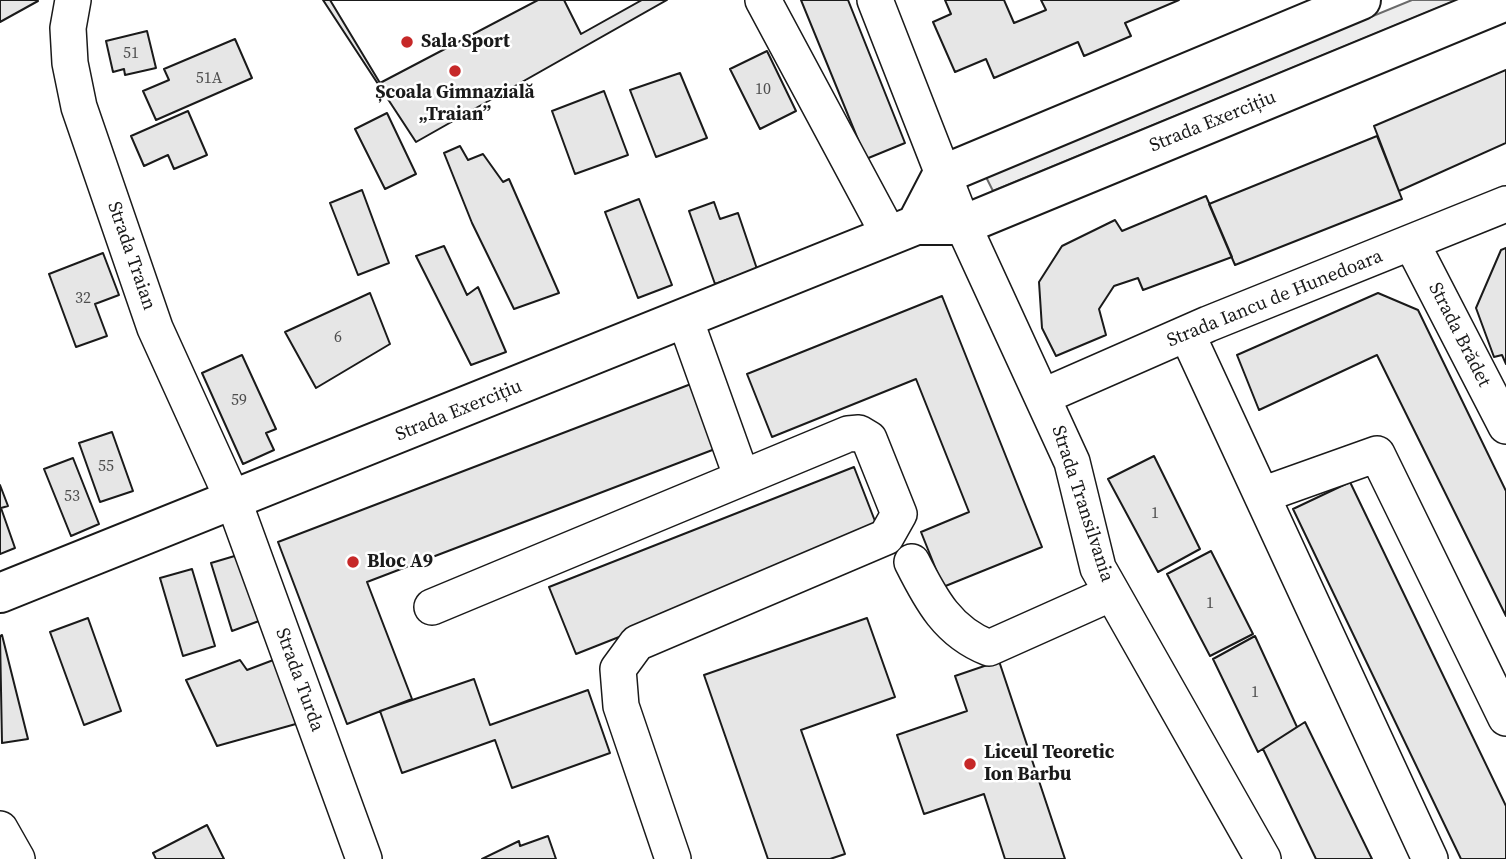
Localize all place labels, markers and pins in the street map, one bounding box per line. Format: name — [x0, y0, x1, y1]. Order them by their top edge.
place label: Sala Sport — [421, 31, 510, 53]
marker: Sala Sport — [399, 34, 415, 50]
marker: Școala Gimnazială „Traian” — [447, 63, 463, 79]
place label: Școala Gimnazială „Traian” — [375, 82, 535, 126]
place label: Bloc A9 — [367, 551, 433, 573]
marker: Bloc A9 — [345, 554, 361, 570]
place label: Liceul Teoretic Ion Barbu — [984, 742, 1114, 786]
marker: Liceul Teoretic Ion Barbu — [962, 756, 978, 772]

